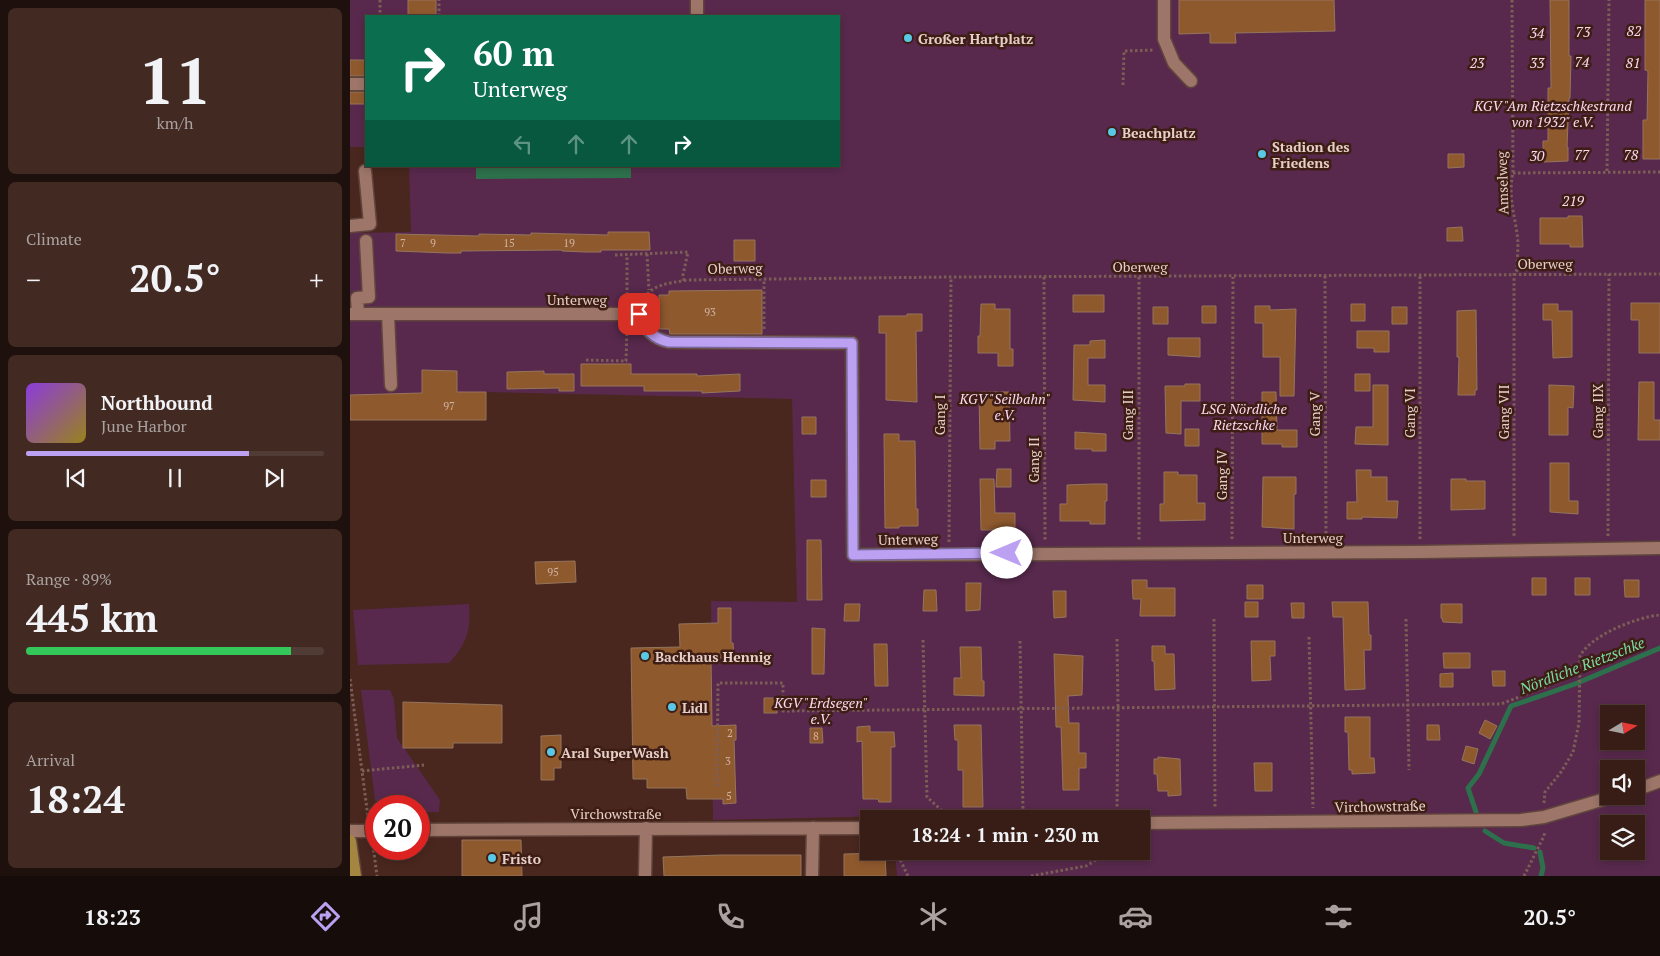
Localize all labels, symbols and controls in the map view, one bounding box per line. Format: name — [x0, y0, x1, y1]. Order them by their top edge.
park label: 82 — [1627, 21, 1642, 40]
park label: 73 — [1576, 22, 1591, 41]
park label: 34 — [1530, 23, 1545, 42]
place label: Großer Hartplatz — [918, 29, 1033, 48]
text: 60 m — [473, 30, 554, 76]
marker: Großer Hartplatz — [902, 32, 914, 44]
icon: right — [390, 35, 455, 100]
text: 11 — [138, 36, 212, 123]
park label: 74 — [1575, 52, 1590, 71]
park label: 23 — [1469, 53, 1485, 72]
park label: 33 — [1530, 53, 1545, 72]
park label: 81 — [1626, 53, 1640, 72]
text: Unterweg — [473, 74, 567, 103]
park label: KGV "Am Rietzschkestrand von 1932" e.V. — [1473, 96, 1632, 131]
text: km/h — [157, 112, 193, 134]
place label: Beachplatz — [1122, 123, 1196, 142]
marker: Beachplatz — [1106, 126, 1118, 138]
icon: left — [509, 130, 537, 158]
icon: ahead — [562, 130, 590, 158]
icon: ahead — [615, 130, 643, 158]
icon: right — [668, 130, 696, 158]
place label: Stadion des Friedens — [1272, 137, 1350, 172]
park label: 77 — [1575, 145, 1590, 164]
park label: 78 — [1624, 145, 1639, 164]
park label: 30 — [1530, 146, 1545, 165]
marker: Stadion des Friedens — [1256, 148, 1268, 160]
street label: Amselweg — [1491, 150, 1513, 215]
park label: 219 — [1561, 191, 1585, 210]
text: Climate — [26, 228, 82, 250]
house number: 7 — [400, 236, 406, 250]
house number: 9 — [430, 236, 436, 250]
house number: 15 — [503, 236, 515, 250]
house number: 19 — [563, 236, 575, 250]
text: 20.5° — [129, 253, 221, 303]
street label: Oberweg — [1518, 254, 1573, 273]
street label: Oberweg — [1113, 257, 1168, 276]
street label: Oberweg — [707, 258, 763, 278]
text: − — [26, 261, 41, 298]
text: + — [309, 261, 324, 298]
street label: Unterweg — [547, 290, 608, 309]
pin — [618, 293, 660, 335]
icon: arrive — [625, 300, 653, 328]
house number: 93 — [704, 305, 716, 319]
street label: Gang IIX — [1588, 383, 1607, 439]
street label: Gang VII — [1494, 385, 1513, 439]
street label: Gang VI — [1400, 388, 1419, 438]
park label: KGV "Seilbahn" e.V. — [958, 389, 1051, 424]
text: Northbound — [101, 390, 213, 415]
street label: Gang III — [1118, 390, 1137, 440]
street label: Gang V — [1305, 391, 1324, 436]
street label: Gang I — [930, 395, 949, 435]
house number: 97 — [443, 399, 455, 413]
park label: LSG Nördliche Rietzschke — [1200, 399, 1287, 434]
text: June Harbor — [101, 415, 187, 437]
street label: Gang II — [1024, 437, 1043, 483]
street label: Gang IV — [1212, 449, 1231, 500]
icon: previous — [62, 464, 90, 492]
icon: pause — [161, 464, 189, 492]
icon: next — [260, 464, 288, 492]
position arrow — [980, 526, 1032, 578]
street label: Unterweg — [1283, 528, 1344, 547]
street label: Unterweg — [878, 529, 939, 549]
house number: 95 — [547, 565, 559, 579]
text: Range · 89% — [26, 568, 112, 590]
text: 445 km — [26, 593, 158, 643]
water label: Nördliche Rietzschke — [1516, 632, 1647, 698]
place label: Backhaus Hennig — [655, 647, 772, 666]
marker: Backhaus Hennig — [639, 650, 651, 662]
park label: KGV "Erdsegen" e.V. — [773, 693, 868, 728]
place label: Lidl — [682, 698, 708, 717]
marker: Lidl — [666, 701, 678, 713]
north arrow — [1600, 705, 1645, 750]
map controls — [1600, 705, 1645, 860]
house number: 2 — [727, 726, 733, 740]
house number: 8 — [813, 729, 819, 743]
place label: Aral SuperWash — [561, 743, 669, 762]
marker: Aral SuperWash — [545, 746, 557, 758]
text: Arrival — [26, 749, 75, 771]
house number: 3 — [725, 754, 731, 768]
button: sound — [1600, 760, 1645, 805]
text: 18:24 — [26, 774, 125, 824]
house number: 5 — [726, 789, 732, 803]
speed limit sign: 20 — [365, 795, 430, 860]
street label: Virchowstraße — [1334, 796, 1426, 816]
street label: Virchowstraße — [570, 804, 662, 823]
button: layers — [1600, 815, 1645, 860]
text: 18:24 · 1 min · 230 m — [911, 822, 1099, 847]
place label: Fristo — [502, 849, 541, 868]
marker: Fristo — [486, 852, 498, 864]
icon: directions — [308, 899, 343, 934]
icon: music — [511, 899, 546, 934]
icon: phone — [713, 899, 748, 934]
icon: climate — [916, 899, 951, 934]
icon: car — [1118, 899, 1153, 934]
icon: filters — [1321, 899, 1356, 934]
text: 18:23 — [84, 902, 141, 931]
text: 20.5° — [1523, 902, 1576, 931]

